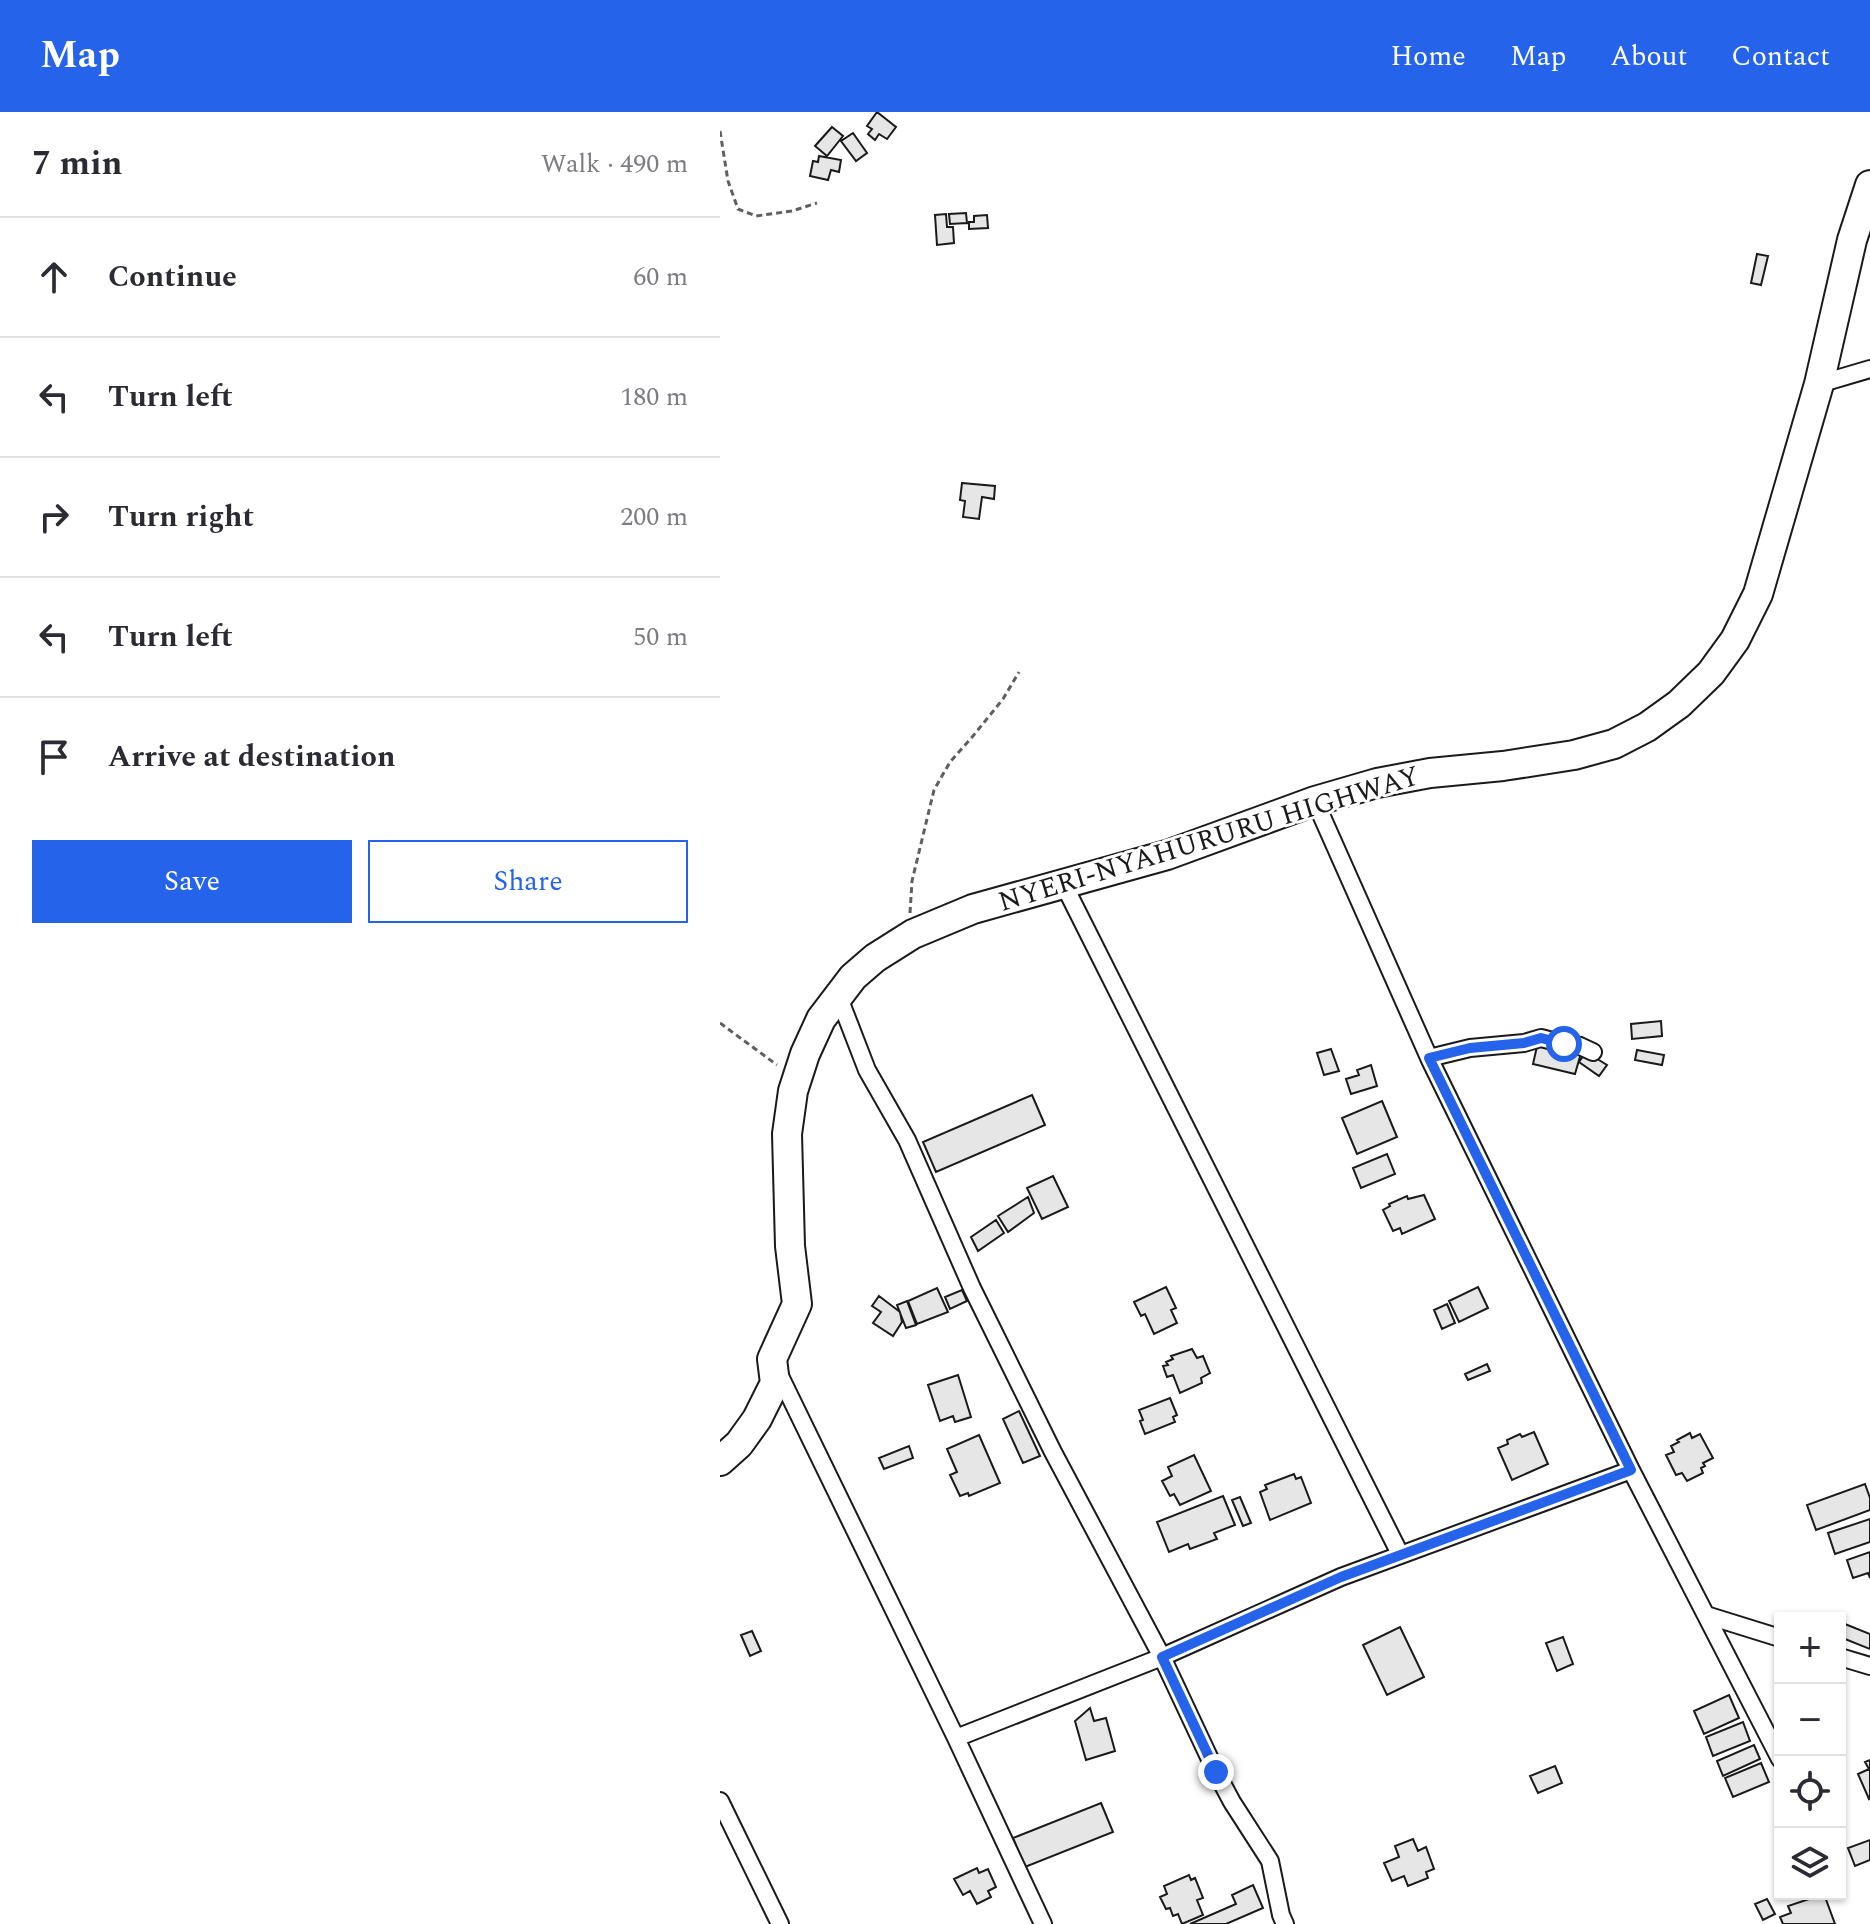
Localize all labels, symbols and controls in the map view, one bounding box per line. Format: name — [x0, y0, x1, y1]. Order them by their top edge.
text: Map — [40, 27, 120, 85]
text: Home — [1390, 35, 1466, 78]
text: Map — [1510, 35, 1566, 78]
text: About — [1610, 35, 1687, 78]
text: Contact — [1731, 35, 1830, 78]
text: 7 min — [32, 138, 122, 190]
text: Walk · 490 m — [541, 144, 688, 184]
text: Continue — [108, 254, 237, 300]
icon: ahead — [32, 255, 76, 299]
text: 60 m — [633, 257, 688, 297]
text: Turn left — [108, 374, 233, 420]
icon: left — [32, 375, 76, 419]
text: 180 m — [620, 377, 688, 417]
text: Turn right — [108, 494, 254, 540]
icon: right — [32, 495, 76, 539]
text: 200 m — [620, 497, 688, 537]
text: Turn left — [108, 614, 233, 660]
icon: left — [32, 615, 76, 659]
text: 50 m — [633, 617, 688, 657]
text: Arrive at destination — [108, 734, 395, 780]
icon: arrive — [32, 735, 76, 779]
street label: NYERI-NYAHURURU HIGHWAY — [993, 754, 1425, 924]
button: Save — [32, 840, 352, 923]
button: Share — [368, 840, 688, 923]
route start — [1546, 1026, 1582, 1062]
map controls — [1774, 1612, 1846, 1900]
button: + — [1774, 1612, 1846, 1684]
button: − — [1774, 1684, 1846, 1756]
route end — [1198, 1754, 1234, 1790]
button: locate — [1774, 1756, 1846, 1828]
button: layers — [1774, 1828, 1846, 1900]

